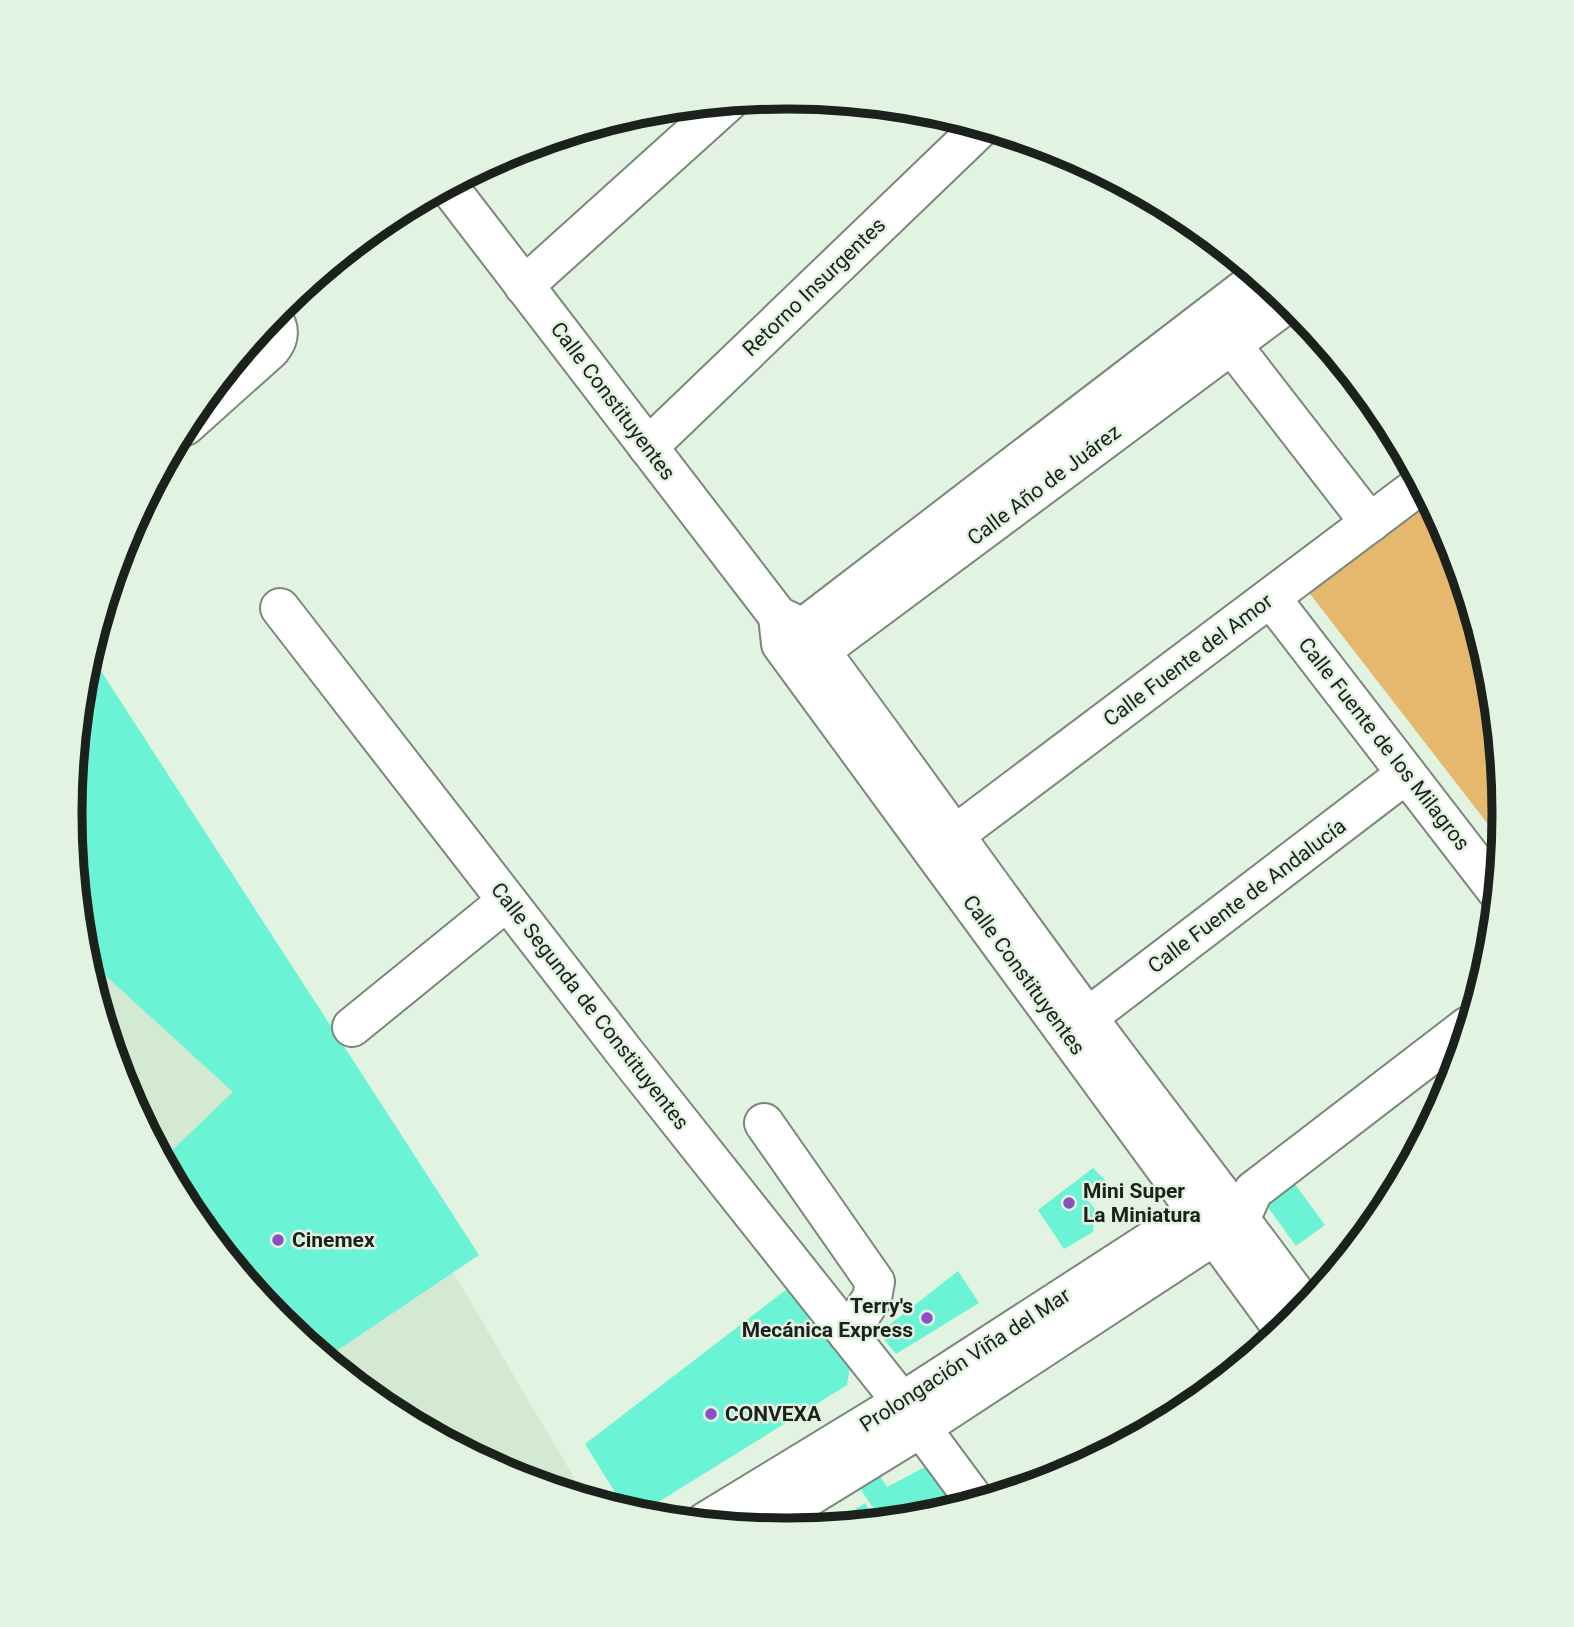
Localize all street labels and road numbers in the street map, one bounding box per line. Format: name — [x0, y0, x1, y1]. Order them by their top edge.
street label: Retorno Insurgentes — [738, 213, 890, 361]
street label: Calle Constituyentes — [546, 317, 680, 485]
street label: Calle Año de Juárez — [963, 420, 1125, 550]
street label: Calle Fuente del Amor — [1099, 589, 1277, 731]
street label: Calle Fuente de los Milagros — [1293, 633, 1475, 855]
street label: Calle Fuente de Andalucía — [1143, 814, 1351, 978]
street label: Calle Segunda de Constituyentes — [486, 878, 694, 1134]
street label: Calle Constituyentes — [958, 890, 1090, 1060]
street label: Prolongación Viña del Mar — [855, 1283, 1075, 1437]

